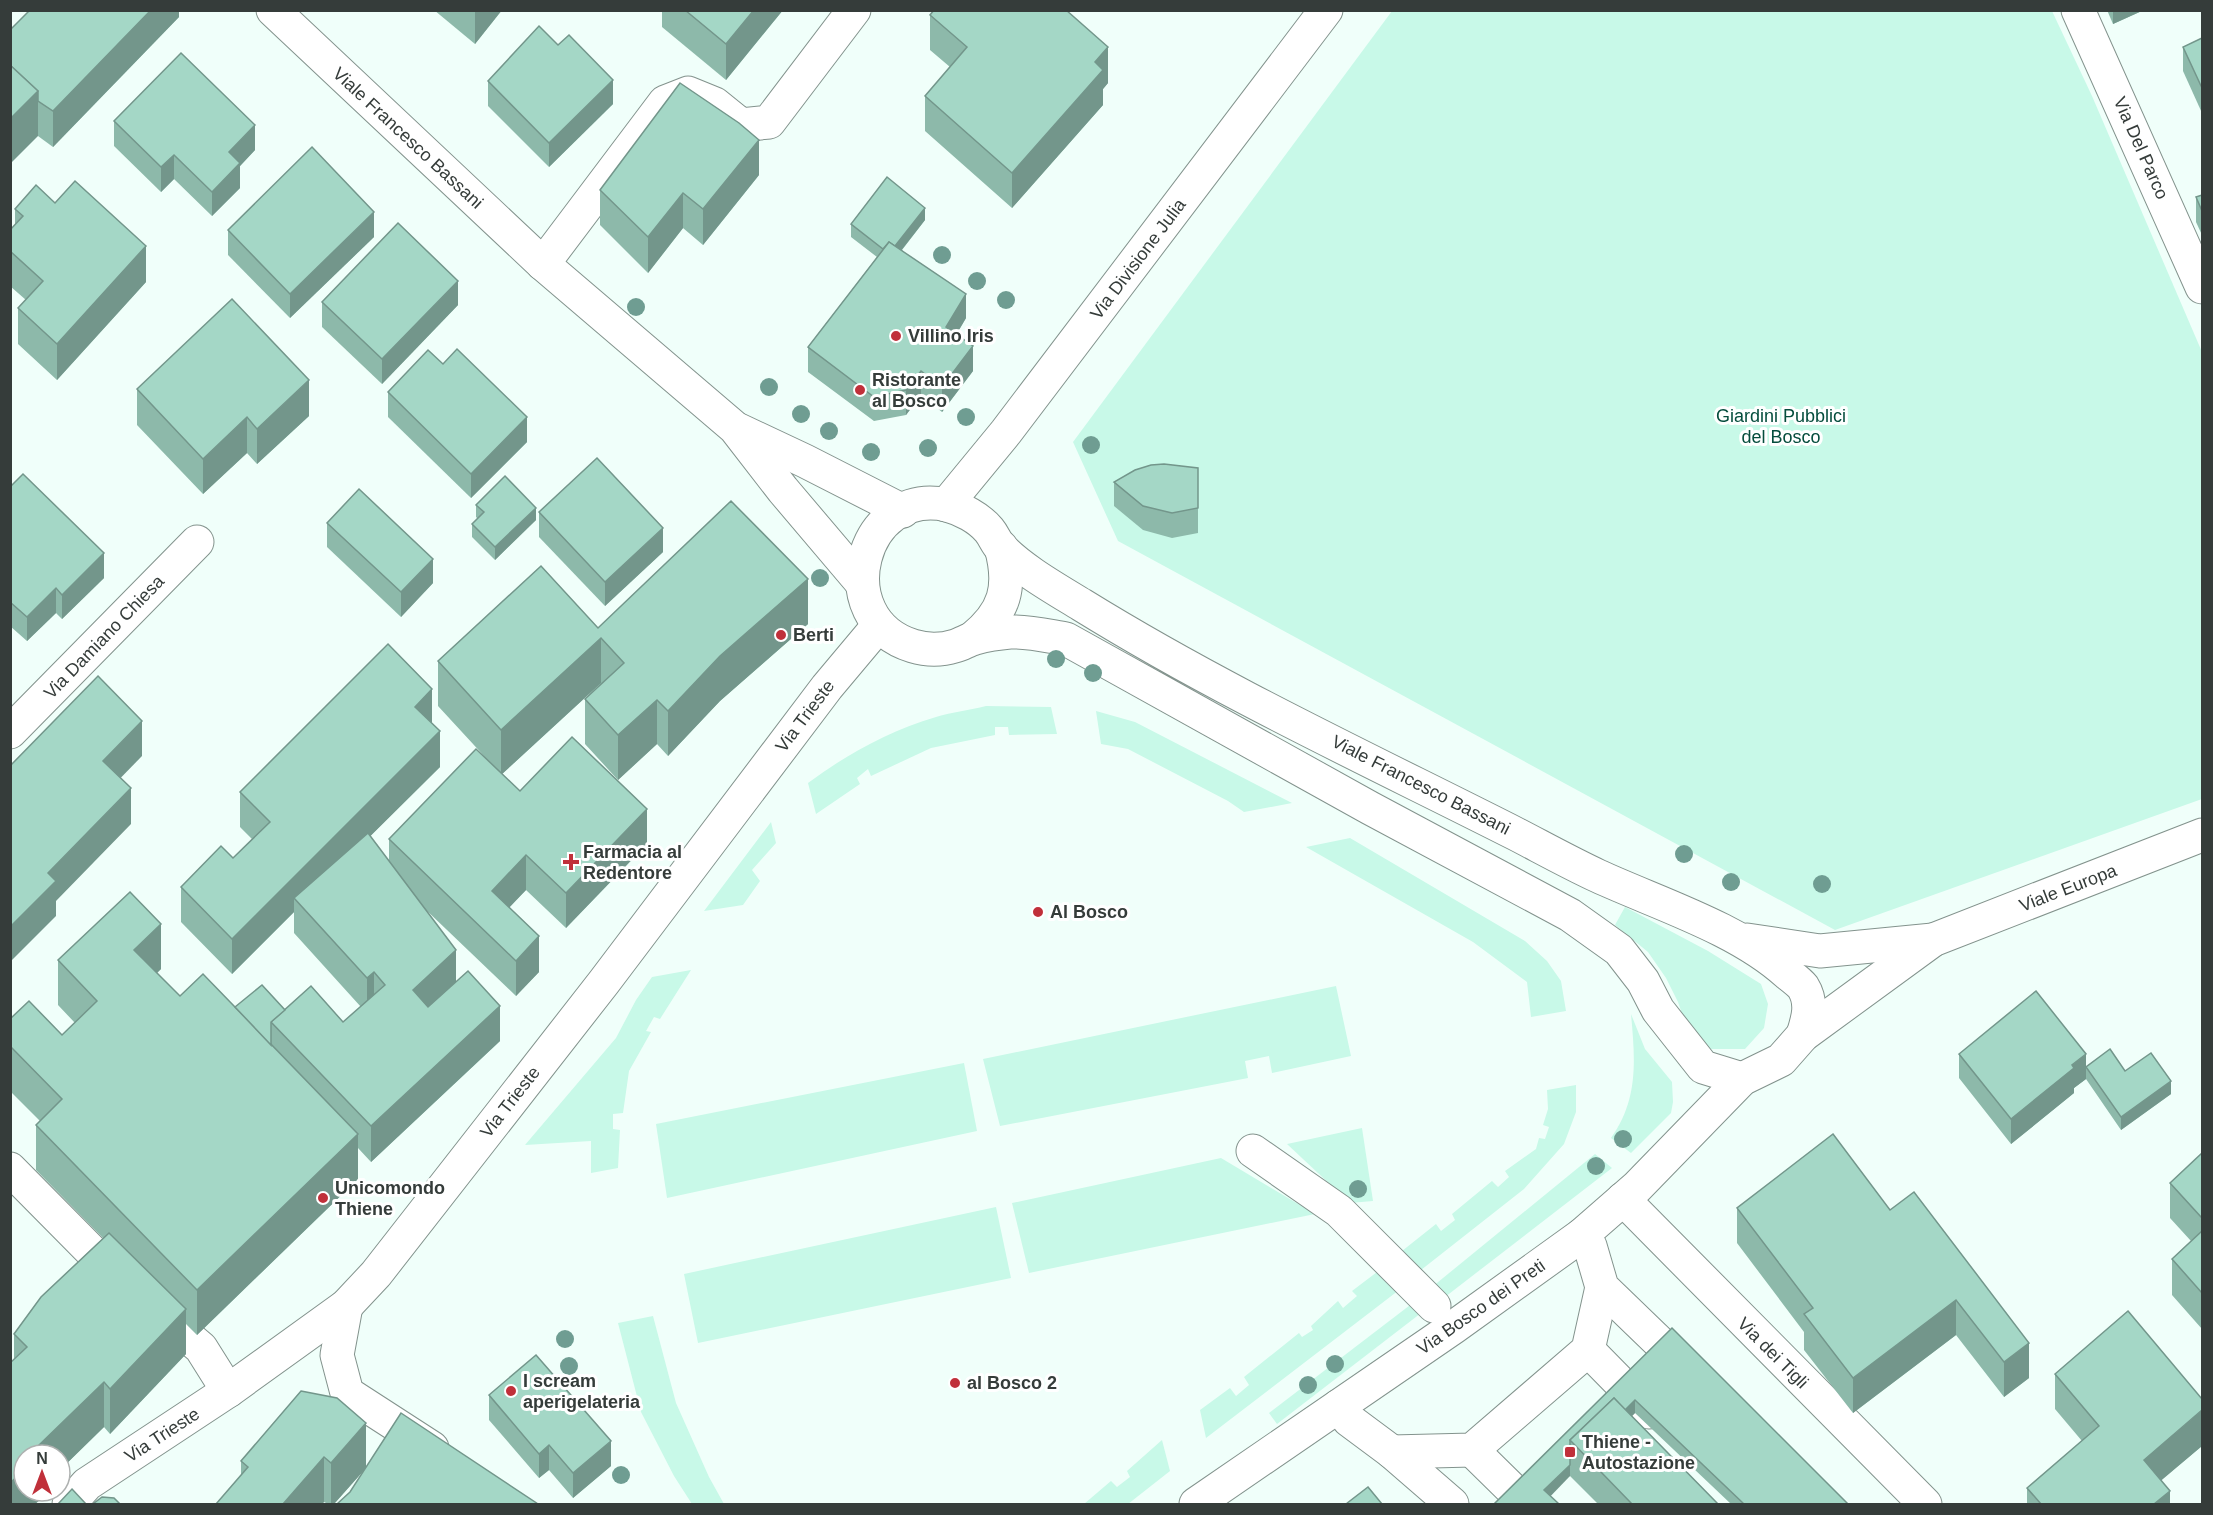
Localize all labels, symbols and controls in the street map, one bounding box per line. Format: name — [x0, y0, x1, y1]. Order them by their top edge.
street label: Viale Francesco Bassani — [329, 63, 487, 213]
street label: Via Del Parco — [2110, 94, 2172, 202]
street label: Via Divisione Julia — [1086, 194, 1190, 323]
place label: Villino Iris — [908, 326, 994, 346]
marker: Villino Iris — [889, 329, 903, 343]
place label: Ristorante al Bosco — [872, 370, 961, 411]
marker: Ristorante al Bosco — [853, 383, 867, 397]
park label: Giardini Pubblici del Bosco — [1716, 406, 1846, 447]
street label: Via Damiano Chiesa — [40, 570, 169, 703]
place label: Berti — [793, 625, 834, 645]
marker: Berti — [774, 628, 788, 642]
street label: Via Trieste — [772, 676, 838, 756]
street label: Viale Francesco Bassani — [1328, 731, 1514, 839]
place label: Farmacia al Redentore — [583, 842, 682, 883]
marker: Farmacia al Redentore — [564, 855, 578, 869]
street label: Viale Europa — [2016, 860, 2120, 916]
place label: Al Bosco — [1050, 902, 1128, 922]
marker: Al Bosco — [1031, 905, 1045, 919]
street label: Via Trieste — [476, 1062, 544, 1142]
place label: Unicomondo Thiene — [335, 1178, 445, 1219]
marker: Unicomondo Thiene — [316, 1191, 330, 1205]
street label: Via Bosco dei Preti — [1413, 1255, 1549, 1359]
street label: Via dei Tigli — [1733, 1313, 1813, 1393]
place label: I scream aperigelateria — [523, 1371, 641, 1412]
place label: al Bosco 2 — [967, 1373, 1057, 1393]
marker: al Bosco 2 — [948, 1376, 962, 1390]
marker: I scream aperigelateria — [504, 1384, 518, 1398]
street label: Via Trieste — [121, 1404, 203, 1466]
place label: Thiene - Autostazione — [1582, 1432, 1695, 1473]
north arrow — [12, 1443, 72, 1503]
marker: Thiene - Autostazione — [1563, 1445, 1577, 1459]
text: N — [36, 1450, 48, 1467]

